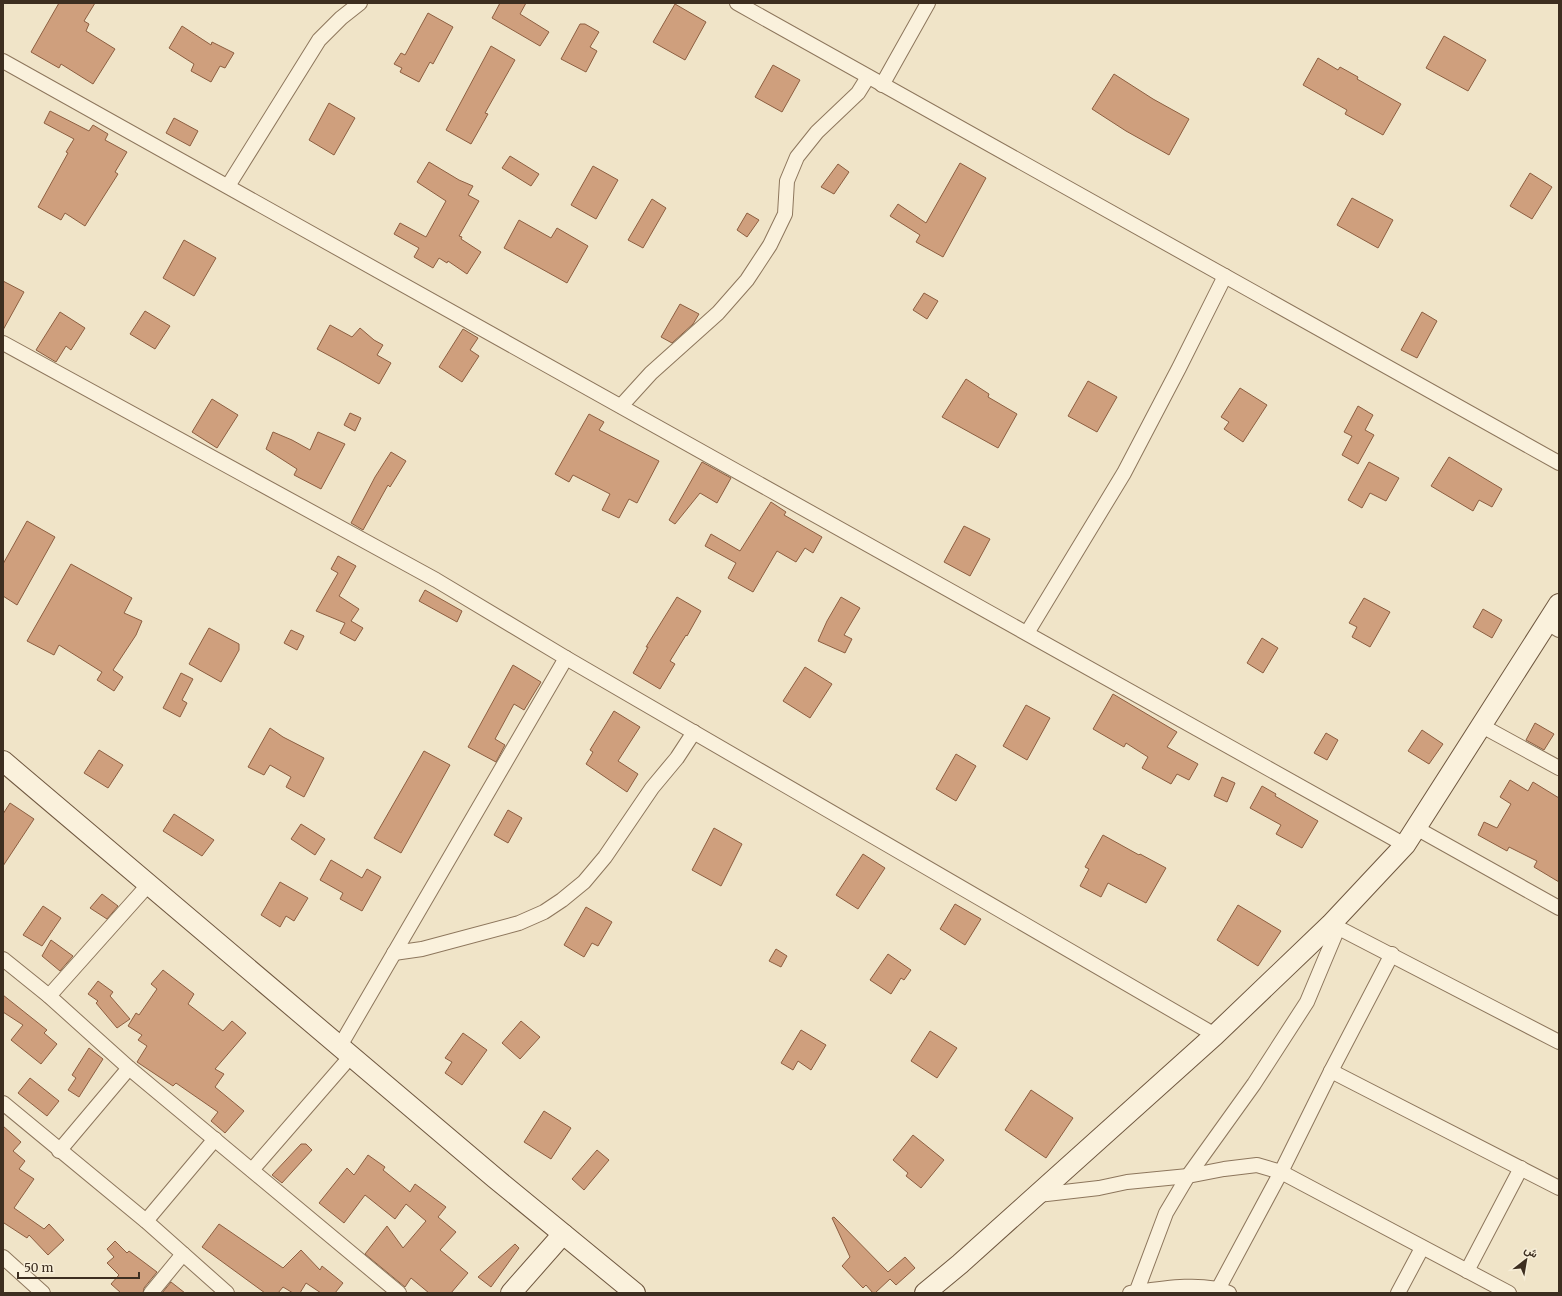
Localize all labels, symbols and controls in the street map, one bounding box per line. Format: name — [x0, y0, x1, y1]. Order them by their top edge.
north arrow — [1506, 1240, 1546, 1280]
text: ش — [1522, 1242, 1540, 1261]
scale bar — [18, 1254, 139, 1280]
text: 50 m — [24, 1260, 53, 1275]

